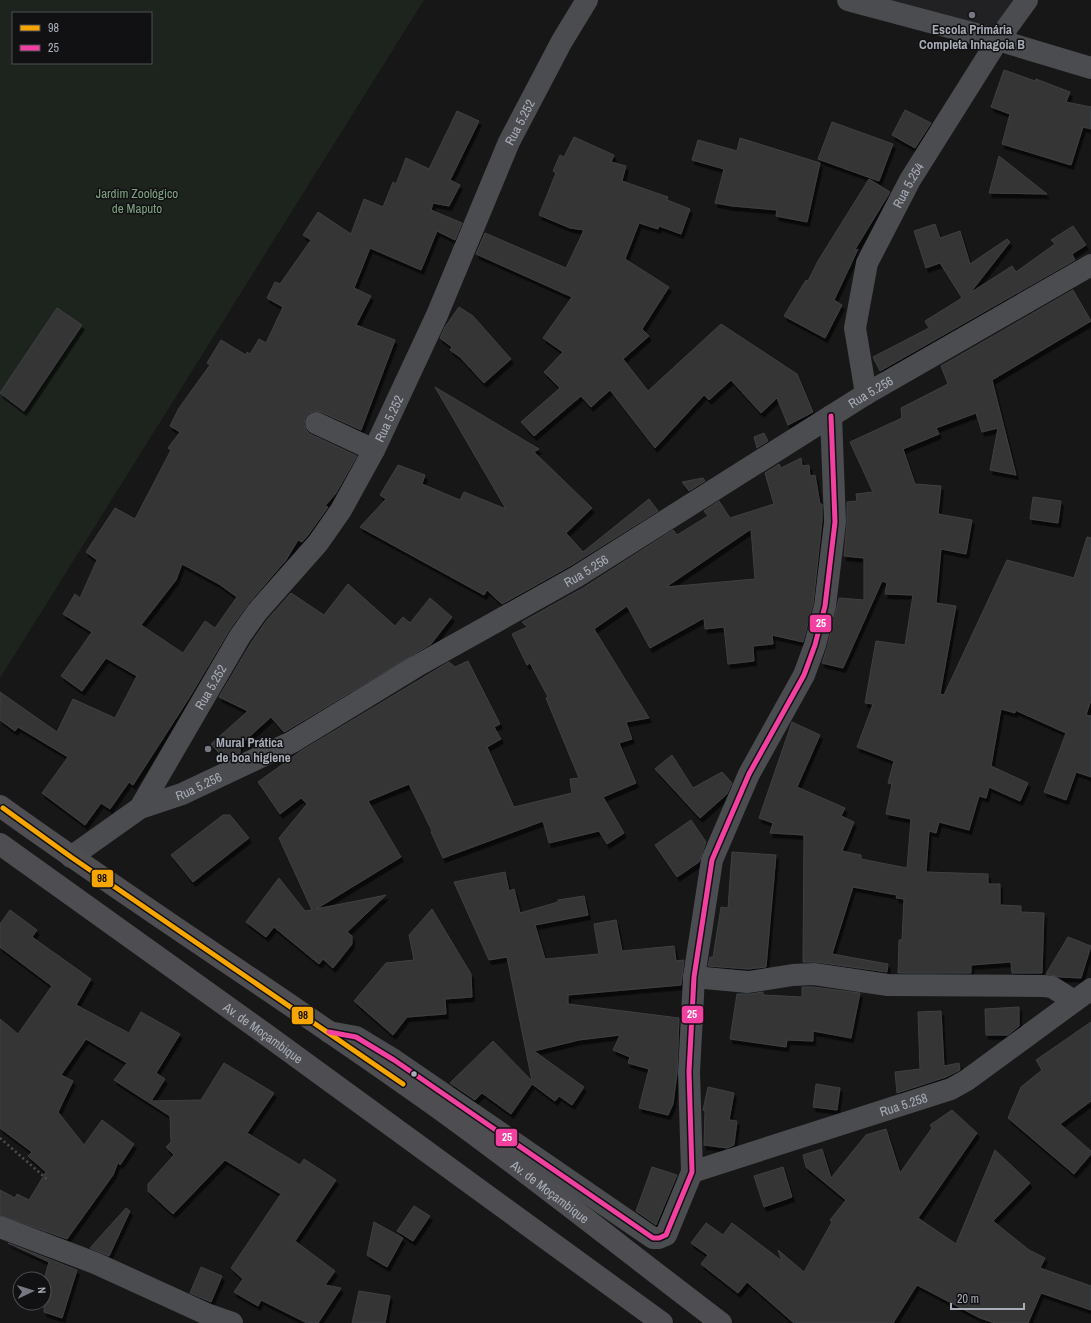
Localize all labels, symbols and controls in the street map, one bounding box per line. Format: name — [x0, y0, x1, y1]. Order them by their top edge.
marker: Escola Primária Completa Inhagoia B — [967, 10, 977, 20]
legend — [12, 12, 152, 64]
text: 98 — [48, 20, 59, 36]
place label: Escola Primária Completa Inhagoia B — [919, 21, 1025, 53]
text: 25 — [48, 40, 59, 56]
street label: Rua 5.252 — [501, 97, 539, 148]
street label: Rua 5.254 — [889, 159, 928, 211]
park label: Jardim Zoológico de Maputo — [96, 185, 178, 217]
street label: Rua 5.256 — [845, 372, 896, 412]
street label: Rua 5.252 — [371, 393, 407, 445]
street label: Rua 5.256 — [561, 551, 612, 591]
line badge: 25 — [809, 614, 832, 633]
text: 25 — [816, 616, 826, 630]
street label: Rua 5.252 — [191, 662, 231, 713]
place label: Mural Prática de boa higiene — [216, 734, 291, 766]
marker: Mural Prática de boa higiene — [203, 744, 213, 754]
street label: Rua 5.256 — [173, 768, 225, 805]
line badge: 98 — [91, 869, 114, 888]
text: 98 — [97, 871, 107, 885]
street label: Av. de Moçambique — [219, 998, 306, 1068]
line badge: 25 — [681, 1005, 704, 1024]
line badge: 98 — [291, 1006, 314, 1025]
text: 25 — [687, 1007, 697, 1021]
text: 98 — [298, 1008, 308, 1022]
unlabelled marker — [409, 1069, 419, 1079]
street label: Rua 5.258 — [878, 1089, 930, 1120]
line badge: 25 — [495, 1128, 518, 1147]
text: 25 — [502, 1130, 512, 1144]
street label: Av. de Moçambique — [507, 1156, 592, 1227]
north arrow — [12, 1271, 52, 1311]
scale bar — [951, 1285, 1024, 1311]
text: N — [35, 1287, 49, 1294]
text: 20 m — [957, 1291, 979, 1307]

